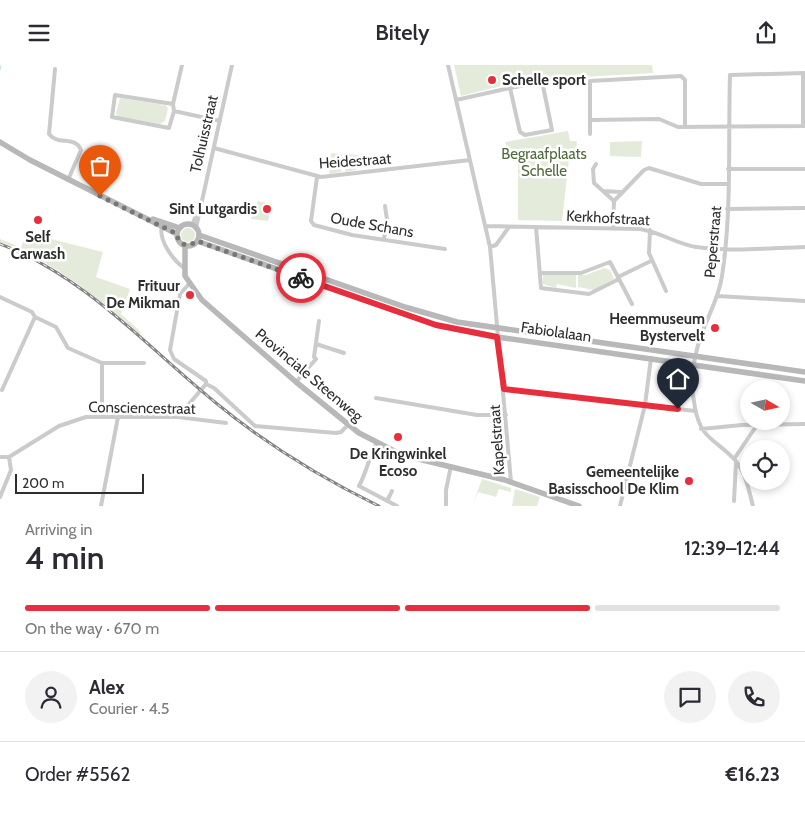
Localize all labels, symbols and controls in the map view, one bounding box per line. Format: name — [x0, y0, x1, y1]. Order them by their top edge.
icon: menu — [25, 19, 53, 47]
text: Bitely — [375, 19, 430, 46]
icon: share — [752, 19, 780, 47]
place label: Schelle sport — [502, 71, 586, 89]
marker: Schelle sport — [486, 74, 498, 86]
street label: Tolhuisstraat — [186, 93, 222, 175]
pin — [79, 145, 121, 196]
park label: Begraafplaats Schelle — [501, 145, 587, 180]
street label: Heidestraat — [318, 149, 392, 173]
icon: bag — [86, 152, 114, 180]
place label: Sint Lutgardis — [169, 200, 257, 218]
marker: Sint Lutgardis — [261, 203, 273, 215]
street label: Peperstraat — [701, 205, 725, 279]
street label: Kerkhofstraat — [566, 207, 650, 229]
street label: Oude Schans — [329, 209, 415, 241]
marker: Self Carwash — [32, 214, 44, 226]
place label: Self Carwash — [11, 228, 65, 263]
courier — [276, 253, 326, 303]
icon: bike — [287, 264, 315, 292]
place label: Frituur De Mikman — [106, 277, 180, 312]
marker: Frituur De Mikman — [184, 289, 196, 301]
place label: Heemmuseum Bystervelt — [609, 310, 705, 345]
street label: Fabiolalaan — [520, 318, 592, 346]
marker: Heemmuseum Bystervelt — [709, 322, 721, 334]
street label: Provinciale Steenweg — [252, 325, 367, 426]
pin — [657, 358, 699, 409]
icon: home — [664, 365, 692, 393]
north arrow — [740, 380, 790, 430]
map controls — [740, 380, 790, 490]
street label: Consciencestraat — [88, 398, 196, 418]
street label: Kapelstraat — [486, 404, 508, 476]
marker: De Kringwinkel Ecoso — [392, 431, 404, 443]
button: locate — [740, 440, 790, 490]
place label: De Kringwinkel Ecoso — [350, 445, 447, 480]
place label: Gemeentelijke Basisschool De Klim — [548, 463, 679, 498]
scale bar — [15, 471, 144, 494]
text: 200 m — [22, 474, 64, 492]
marker: Gemeentelijke Basisschool De Klim — [683, 475, 695, 487]
text: Arriving in — [25, 520, 92, 539]
text: 12:39–12:44 — [684, 537, 780, 560]
text: 4 min — [25, 538, 105, 577]
text: On the way · 670 m — [25, 619, 159, 638]
button: person — [25, 671, 77, 723]
button: chat — [664, 671, 716, 723]
button: phone — [728, 671, 780, 723]
text: Alex — [89, 676, 125, 699]
text: Courier · 4.5 — [89, 699, 170, 718]
text: Order #5562 — [25, 763, 131, 786]
text: €16.23 — [726, 763, 780, 786]

